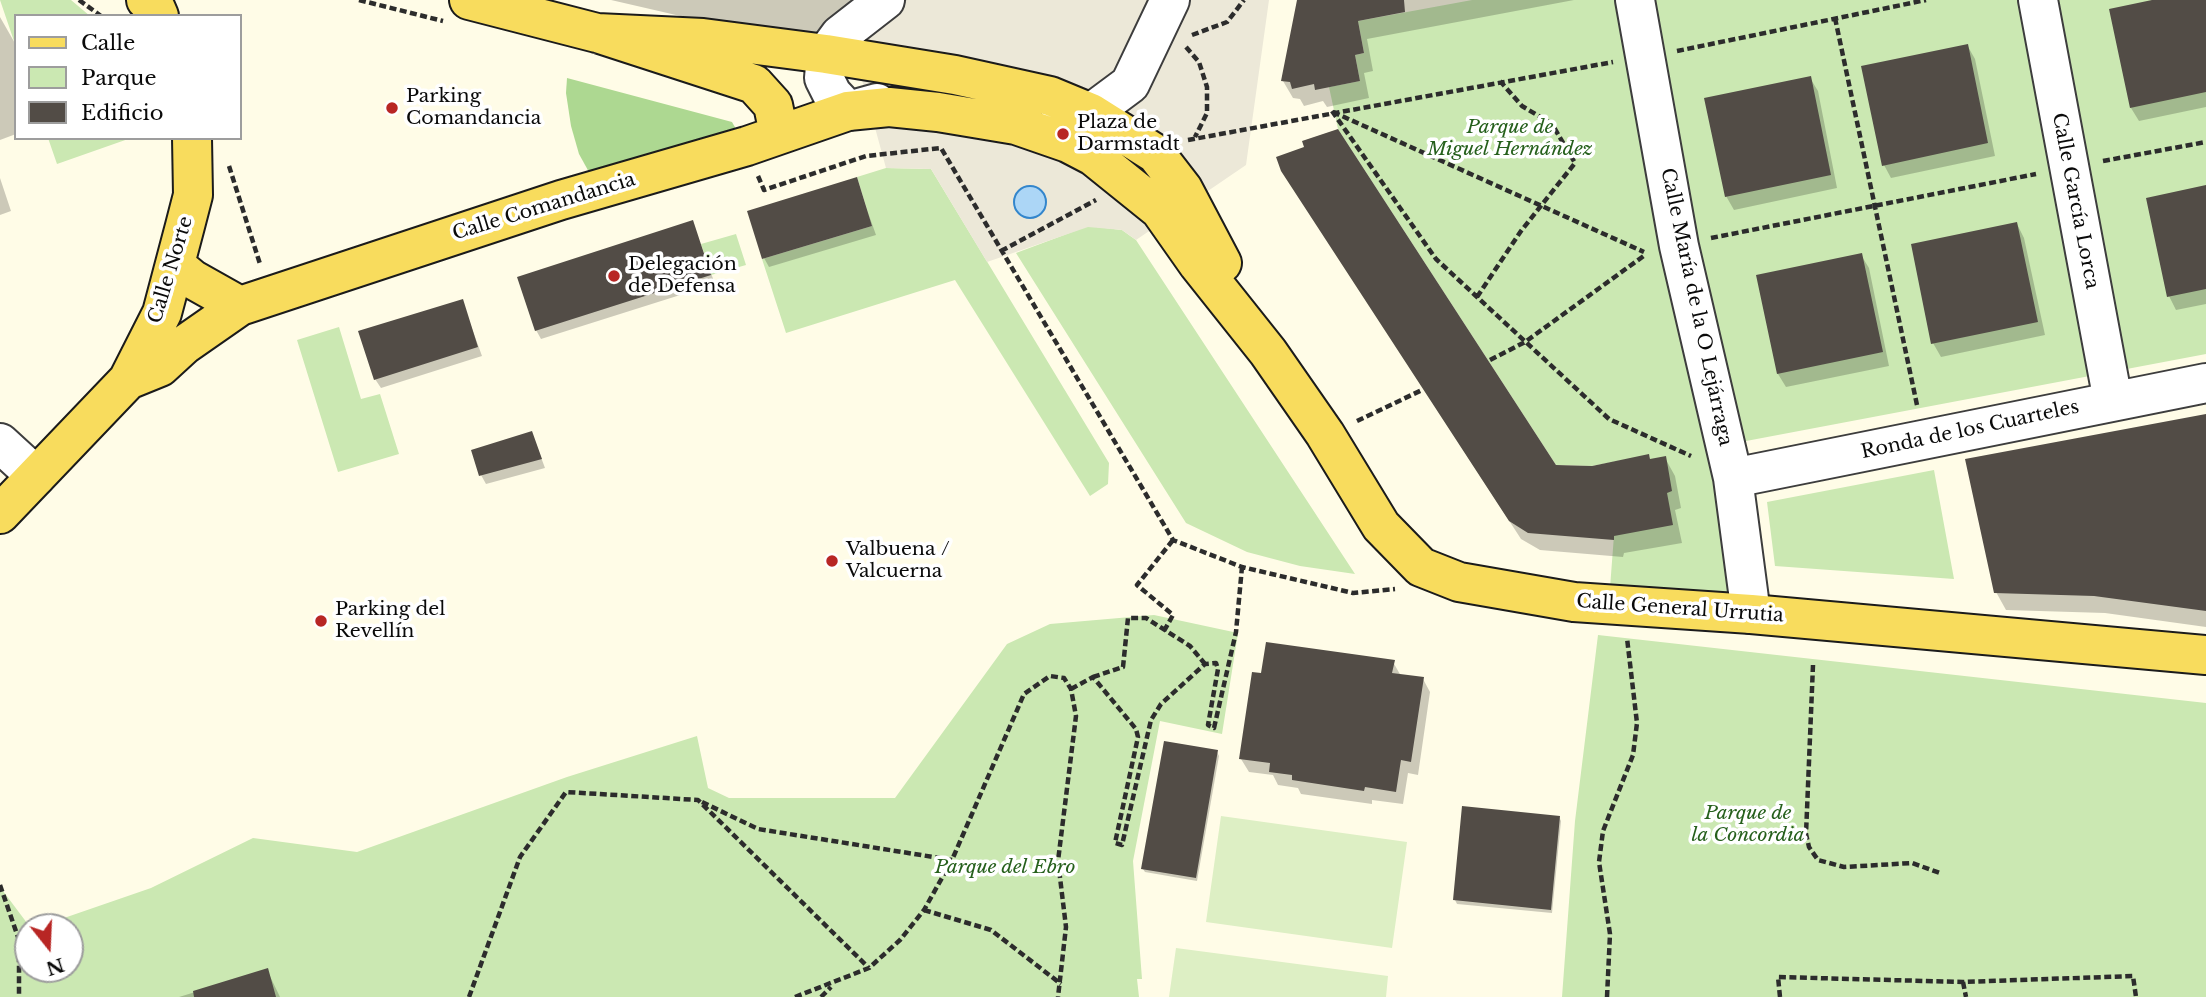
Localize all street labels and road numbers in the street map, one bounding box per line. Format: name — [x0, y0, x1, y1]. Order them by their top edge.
street label: Calle García Lorca — [2047, 111, 2103, 291]
street label: Calle María de la O Lejárraga — [1655, 166, 1737, 448]
street label: Calle Comandancia — [450, 168, 638, 246]
street label: Calle Norte — [144, 214, 198, 326]
street label: Ronda de los Cuarteles — [1859, 396, 2081, 464]
street label: Calle General Urrutia — [1576, 590, 1784, 628]

